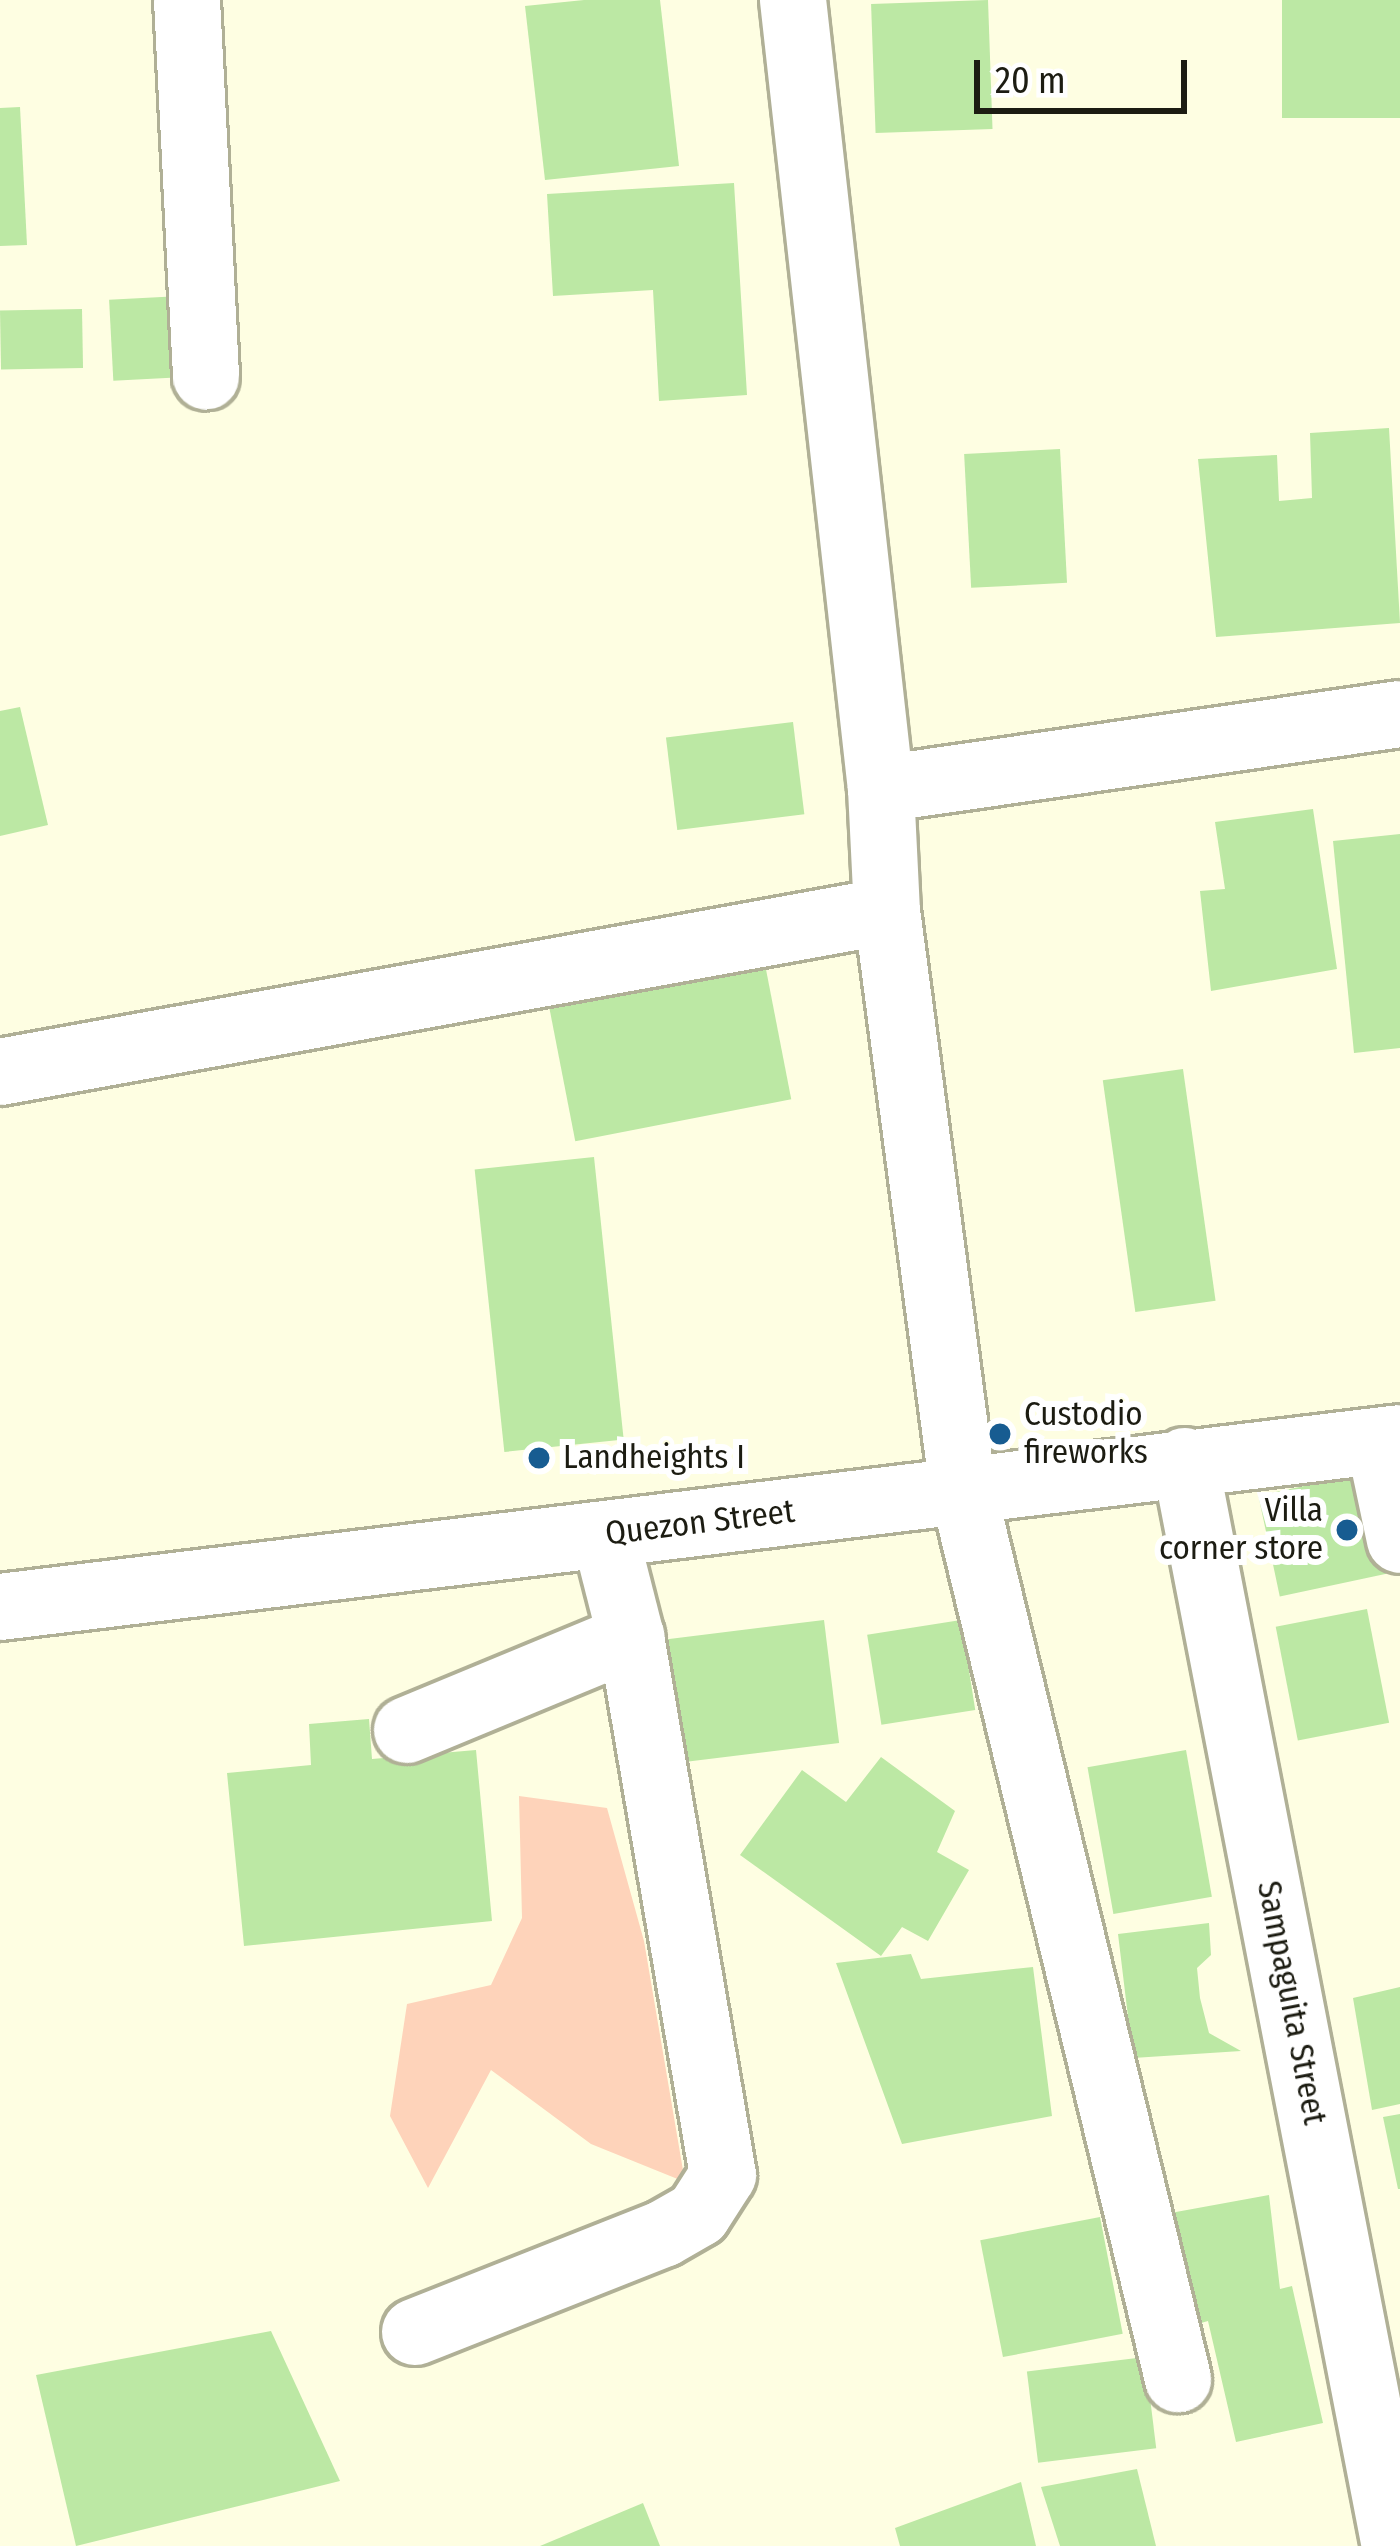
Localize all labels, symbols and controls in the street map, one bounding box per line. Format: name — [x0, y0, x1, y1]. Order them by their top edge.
scale bar — [980, 36, 1193, 110]
text: 20 m — [995, 59, 1066, 103]
place label: Custodio fireworks — [1024, 1395, 1148, 1473]
marker: Custodio fireworks — [987, 1421, 1013, 1447]
place label: Landheights I — [563, 1438, 745, 1478]
marker: Landheights I — [526, 1445, 552, 1471]
place label: Villa corner store — [1159, 1491, 1323, 1569]
street label: Quezon Street — [603, 1492, 797, 1554]
marker: Villa corner store — [1334, 1517, 1360, 1543]
street label: Sampaguita Street — [1248, 1878, 1334, 2128]

